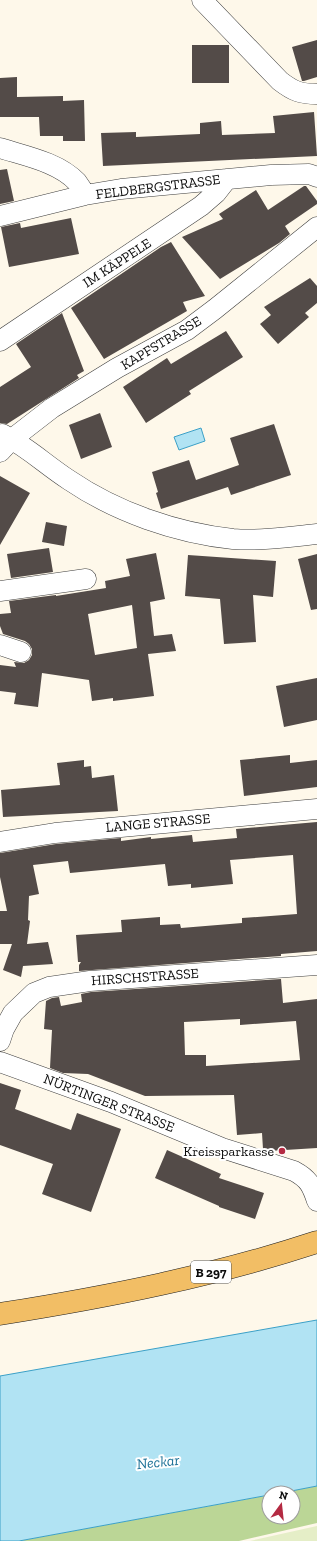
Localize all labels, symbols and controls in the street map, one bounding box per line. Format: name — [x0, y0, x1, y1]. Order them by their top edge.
street label: FELDBERGSTRASSE — [95, 171, 221, 203]
street label: IM KÄPPELE — [80, 235, 154, 291]
street label: KAPFSTRASSE — [118, 312, 204, 374]
street label: LANGE STRASSE — [105, 810, 211, 836]
street label: HIRSCHSTRASSE — [91, 965, 199, 989]
street label: NÜRTINGER STRASSE — [41, 1070, 177, 1136]
place label: Kreissparkasse — [183, 1143, 274, 1160]
marker: Kreissparkasse — [277, 1146, 287, 1156]
road number: B 297 — [191, 1261, 231, 1283]
water label: Neckar — [136, 1451, 181, 1473]
north arrow — [261, 1485, 301, 1525]
text: N — [278, 1488, 290, 1503]

